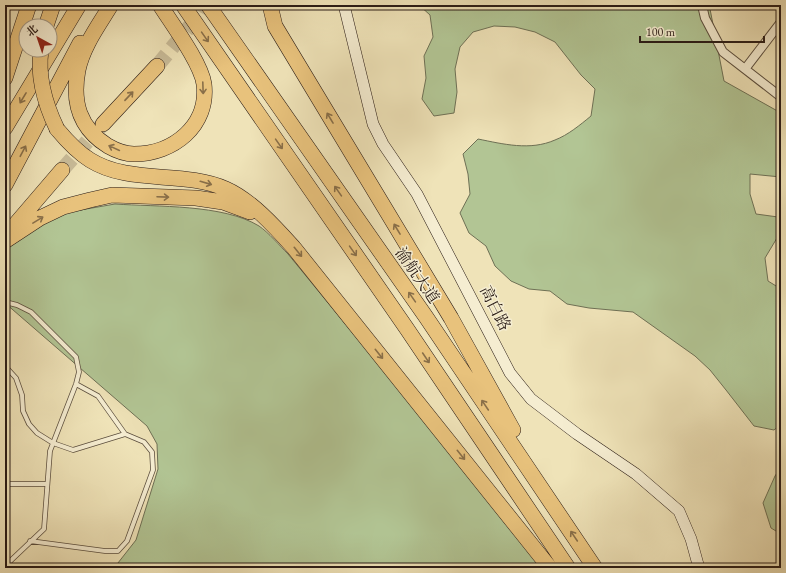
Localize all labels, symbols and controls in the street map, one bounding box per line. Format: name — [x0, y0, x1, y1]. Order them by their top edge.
north arrow — [18, 18, 58, 58]
scale bar — [640, 18, 764, 44]
text: 北 — [23, 21, 40, 39]
text: 100 m — [646, 24, 676, 40]
one-way arrow — [201, 31, 209, 42]
one-way arrow — [199, 81, 207, 94]
one-way arrow — [124, 91, 133, 101]
one-way arrow — [18, 92, 26, 104]
one-way arrow — [326, 112, 334, 124]
one-way arrow — [275, 138, 283, 149]
one-way arrow — [108, 144, 120, 151]
one-way arrow — [20, 145, 27, 157]
one-way arrow — [200, 180, 213, 187]
one-way arrow — [334, 185, 342, 196]
one-way arrow — [156, 194, 169, 201]
one-way arrow — [32, 215, 44, 223]
one-way arrow — [393, 223, 401, 235]
street label: 渝航大道 — [391, 243, 445, 308]
one-way arrow — [349, 245, 357, 256]
one-way arrow — [293, 247, 302, 258]
street label: 高白路 — [475, 282, 516, 334]
one-way arrow — [408, 292, 416, 303]
one-way arrow — [375, 348, 384, 359]
one-way arrow — [422, 352, 430, 363]
one-way arrow — [481, 400, 489, 411]
one-way arrow — [456, 450, 465, 461]
one-way arrow — [569, 530, 577, 542]

